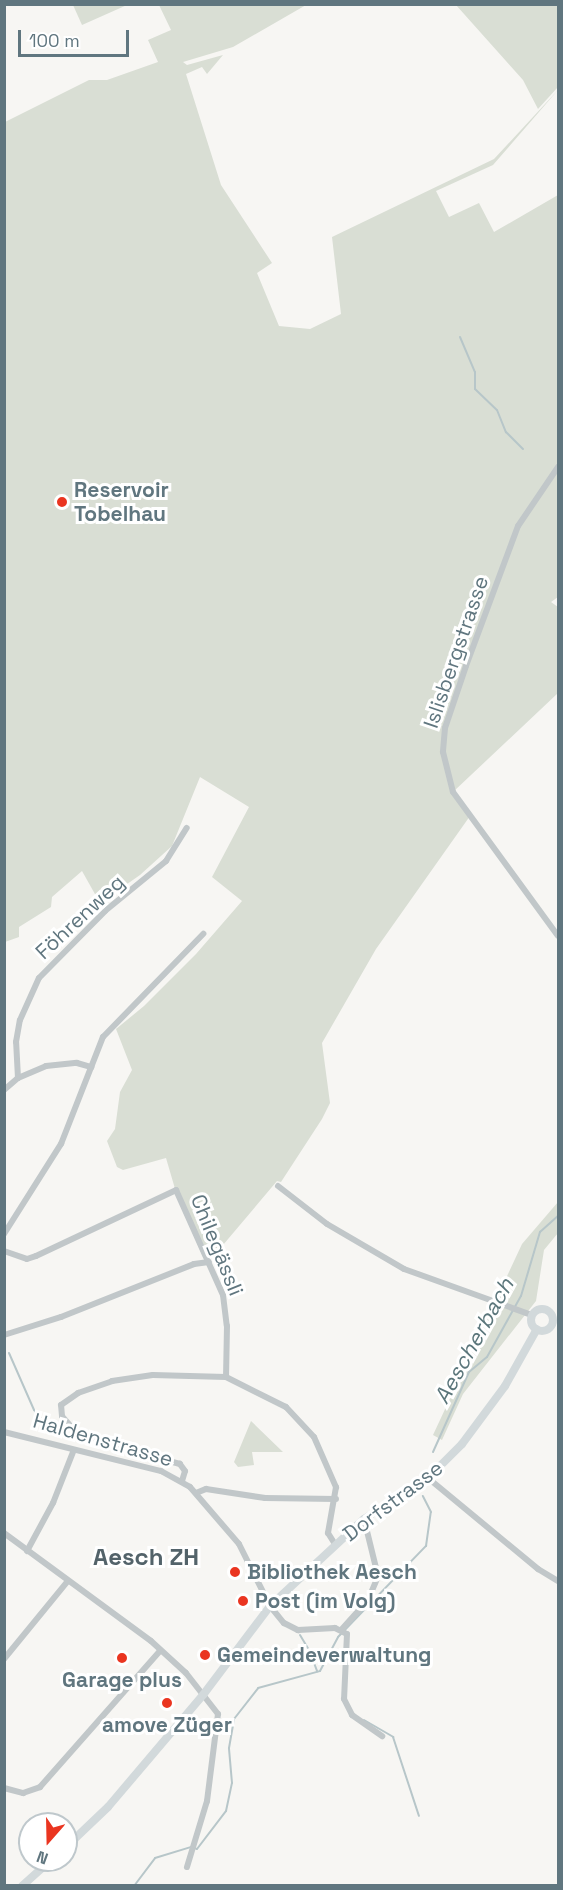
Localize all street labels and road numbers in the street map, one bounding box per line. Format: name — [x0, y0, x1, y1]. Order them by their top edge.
street label: Islisbergstrasse — [418, 573, 494, 731]
street label: Föhrenweg — [30, 869, 130, 965]
street label: Chilegässli — [185, 1191, 249, 1299]
street label: Haldenstrasse — [30, 1408, 176, 1472]
street label: Dorfstrasse — [338, 1455, 448, 1547]

